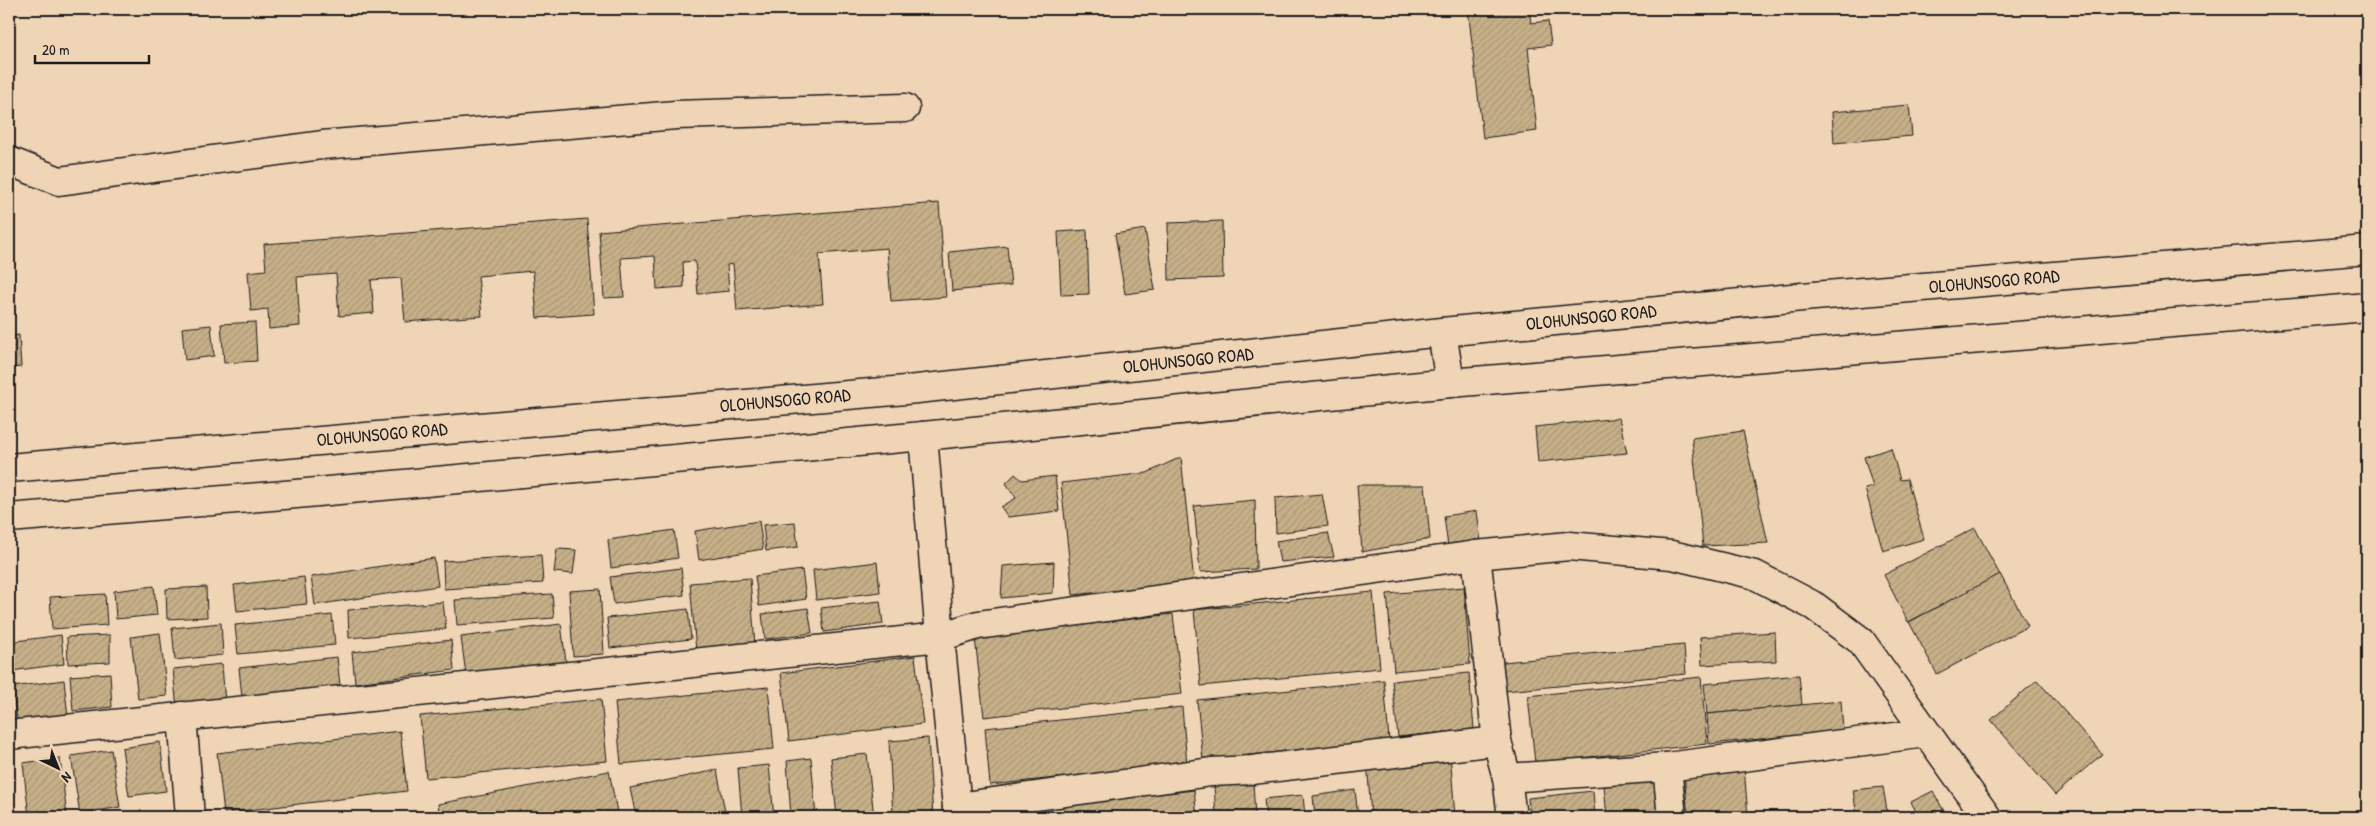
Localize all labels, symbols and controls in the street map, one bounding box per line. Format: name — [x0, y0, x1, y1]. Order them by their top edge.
scale bar — [35, 32, 149, 64]
text: 20 m — [42, 39, 69, 60]
street label: OLOHUNSOGO ROAD — [1928, 263, 2061, 299]
street label: OLOHUNSOGO ROAD — [1524, 298, 1658, 336]
street label: OLOHUNSOGO ROAD — [1121, 341, 1255, 379]
street label: OLOHUNSOGO ROAD — [719, 382, 852, 418]
street label: OLOHUNSOGO ROAD — [316, 416, 449, 452]
north arrow — [32, 744, 82, 794]
text: N — [58, 768, 76, 788]

